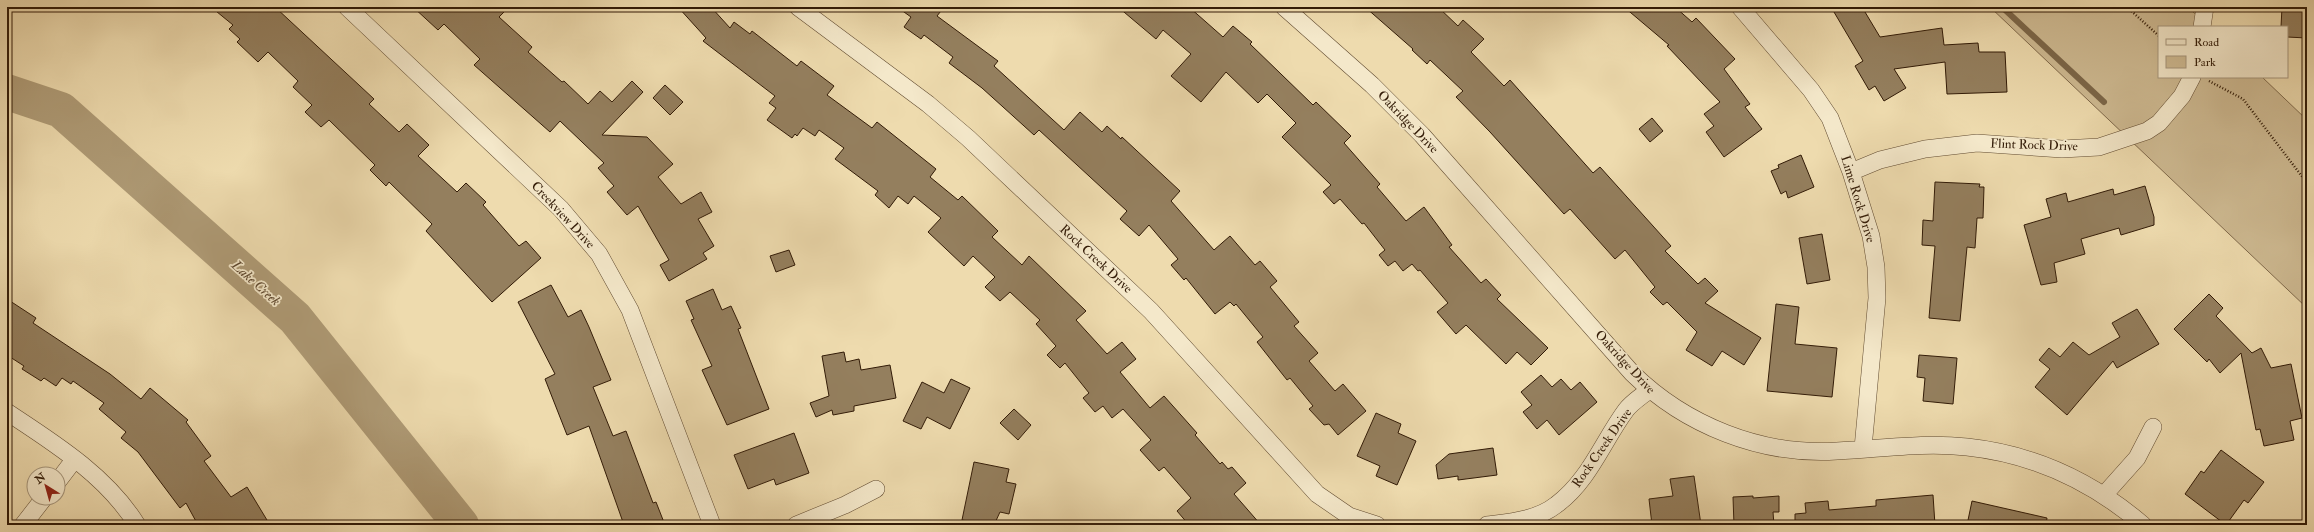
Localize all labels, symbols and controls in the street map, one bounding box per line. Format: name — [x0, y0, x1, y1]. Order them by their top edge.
legend — [2158, 26, 2288, 78]
text: Road — [2194, 35, 2219, 50]
text: Park — [2194, 55, 2216, 70]
street label: Oakridge Drive — [1374, 87, 1442, 157]
street label: Flint Rock Drive — [1990, 135, 2079, 155]
street label: Lime Rock Drive — [1837, 153, 1879, 245]
street label: Creekview Drive — [528, 178, 599, 252]
street label: Rock Creek Drive — [1056, 221, 1136, 297]
water label: Lake Creek — [227, 256, 284, 309]
street label: Oakridge Drive — [1591, 327, 1659, 398]
street label: Rock Creek Drive — [1569, 405, 1636, 491]
north arrow — [26, 466, 66, 506]
text: N — [32, 470, 49, 487]

